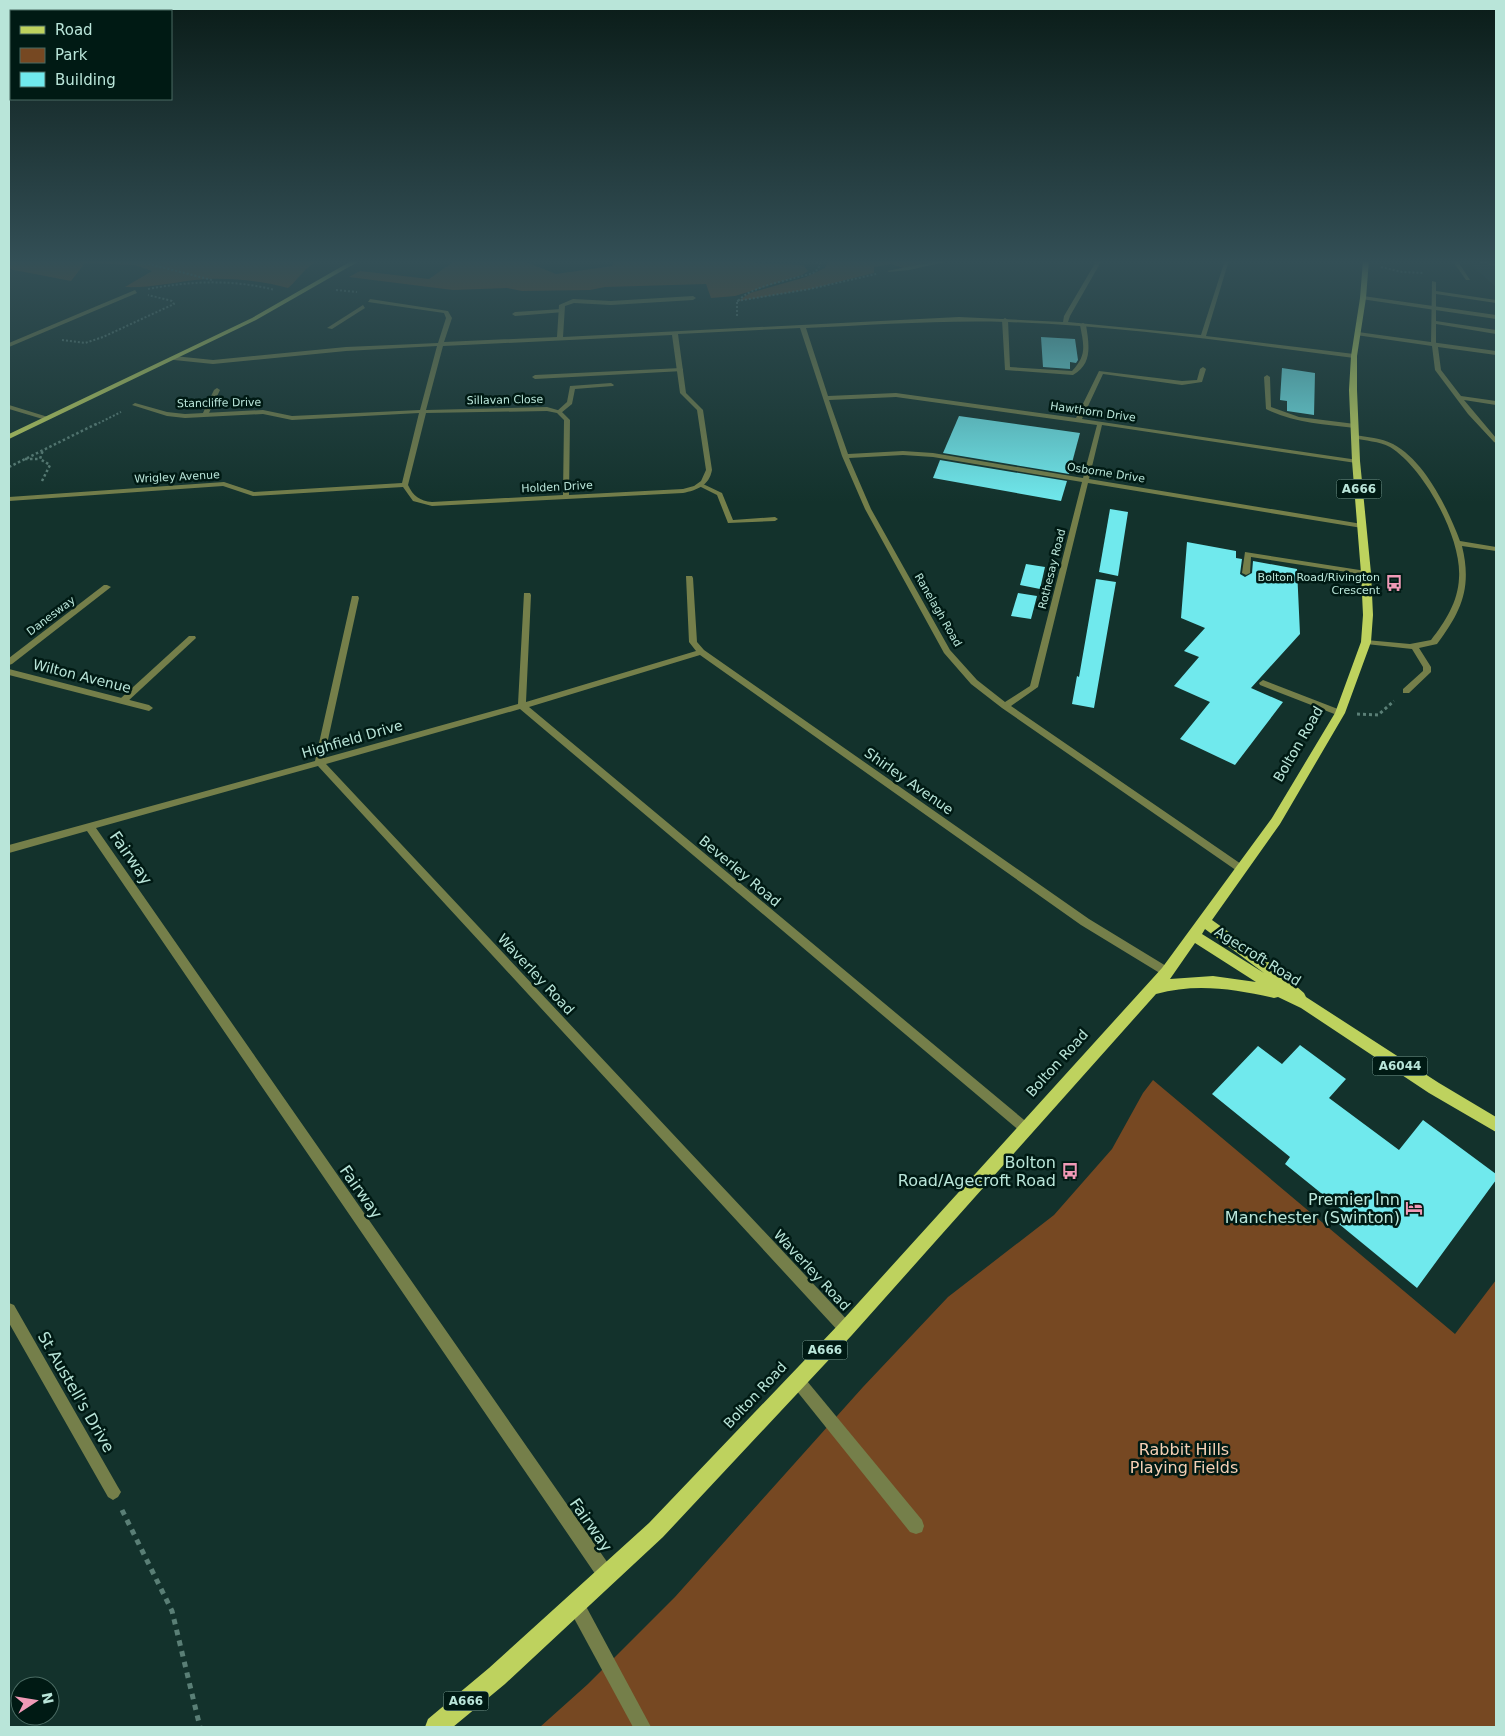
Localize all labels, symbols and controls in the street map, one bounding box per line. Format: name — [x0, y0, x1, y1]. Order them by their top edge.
legend — [10, 10, 172, 100]
text: Road — [55, 21, 93, 39]
text: Park — [55, 46, 88, 64]
text: Building — [55, 71, 116, 89]
street label: Sillavan Close — [467, 393, 544, 407]
street label: Stancliffe Drive — [177, 396, 262, 410]
street label: Hawthorn Drive — [1049, 400, 1137, 424]
street label: Osborne Drive — [1066, 460, 1146, 486]
street label: Wrigley Avenue — [134, 468, 220, 486]
street label: Holden Drive — [521, 479, 593, 495]
road number: A666 — [1336, 479, 1382, 498]
street label: Rothesay Road — [1036, 528, 1068, 610]
street label: Ranelagh Road — [912, 571, 964, 649]
place label: Bolton Road/Rivington Crescent — [1258, 571, 1381, 597]
bus stop icon: Bolton Road/Rivington Crescent — [1384, 573, 1404, 593]
street label: Danesway — [24, 593, 78, 638]
street label: Wilton Avenue — [31, 656, 133, 696]
street label: Bolton Road — [1270, 703, 1326, 785]
street label: Highfield Drive — [300, 717, 404, 761]
street label: Shirley Avenue — [862, 744, 956, 818]
street label: Fairway — [106, 828, 156, 888]
street label: Beverley Road — [696, 832, 784, 910]
street label: Agecroft Road — [1212, 923, 1304, 989]
street label: Waverley Road — [494, 930, 578, 1018]
street label: Bolton Road — [1023, 1026, 1091, 1100]
road number: A6044 — [1372, 1056, 1428, 1076]
place label: Bolton Road/Agecroft Road — [898, 1153, 1056, 1190]
bus stop icon: Bolton Road/Agecroft Road — [1060, 1161, 1080, 1181]
street label: Fairway — [336, 1162, 386, 1222]
place label: Premier Inn Manchester (Swinton) — [1225, 1190, 1400, 1227]
hotel icon: Premier Inn Manchester (Swinton) — [1404, 1198, 1424, 1218]
street label: Waverley Road — [770, 1226, 854, 1314]
street label: St Austell's Drive — [34, 1328, 118, 1456]
road number: A666 — [802, 1340, 848, 1360]
street label: Bolton Road — [720, 1359, 790, 1431]
park label: Rabbit Hills Playing Fields — [1130, 1440, 1238, 1477]
street label: Fairway — [566, 1495, 616, 1555]
north arrow — [10, 1676, 60, 1726]
text: N — [39, 1691, 57, 1706]
road number: A666 — [444, 1692, 488, 1710]

